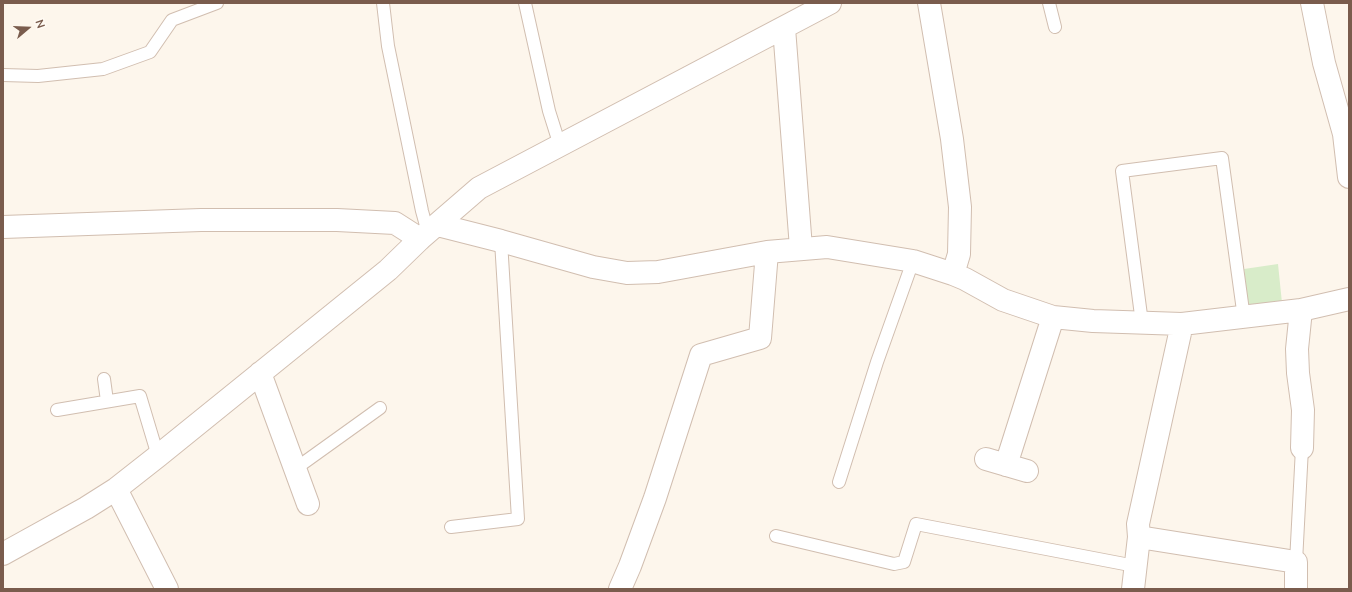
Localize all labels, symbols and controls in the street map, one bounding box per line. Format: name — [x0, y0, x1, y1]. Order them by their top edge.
north arrow — [8, 8, 48, 48]
text: N — [31, 18, 48, 30]

